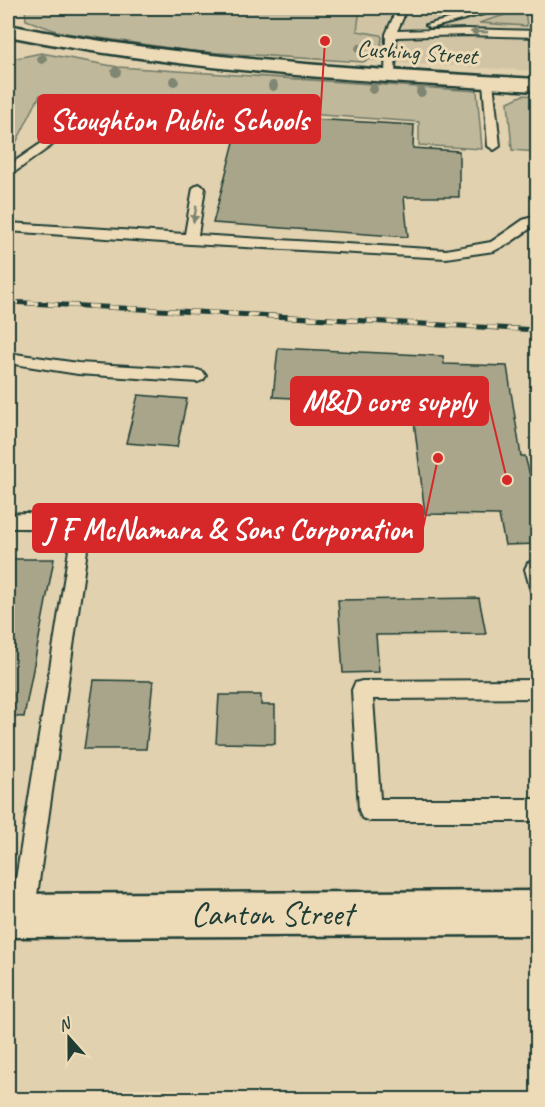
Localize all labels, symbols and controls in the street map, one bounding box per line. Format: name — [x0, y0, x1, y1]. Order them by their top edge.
one-way arrow — [470, 28, 489, 37]
street label: Cushing Street — [356, 33, 480, 71]
callout: Stoughton Public Schools — [38, 95, 320, 143]
text: Stoughton Public Schools — [50, 101, 312, 139]
one-way arrow — [190, 204, 199, 223]
callout: M&D core supply — [291, 377, 488, 425]
text: M&D core supply — [302, 382, 478, 420]
callout: J F McNamara & Sons Corporation — [33, 504, 423, 552]
text: J F McNamara & Sons Corporation — [42, 510, 414, 548]
street label: Canton Street — [191, 893, 357, 935]
north arrow — [39, 1008, 99, 1068]
text: N — [56, 1013, 75, 1036]

